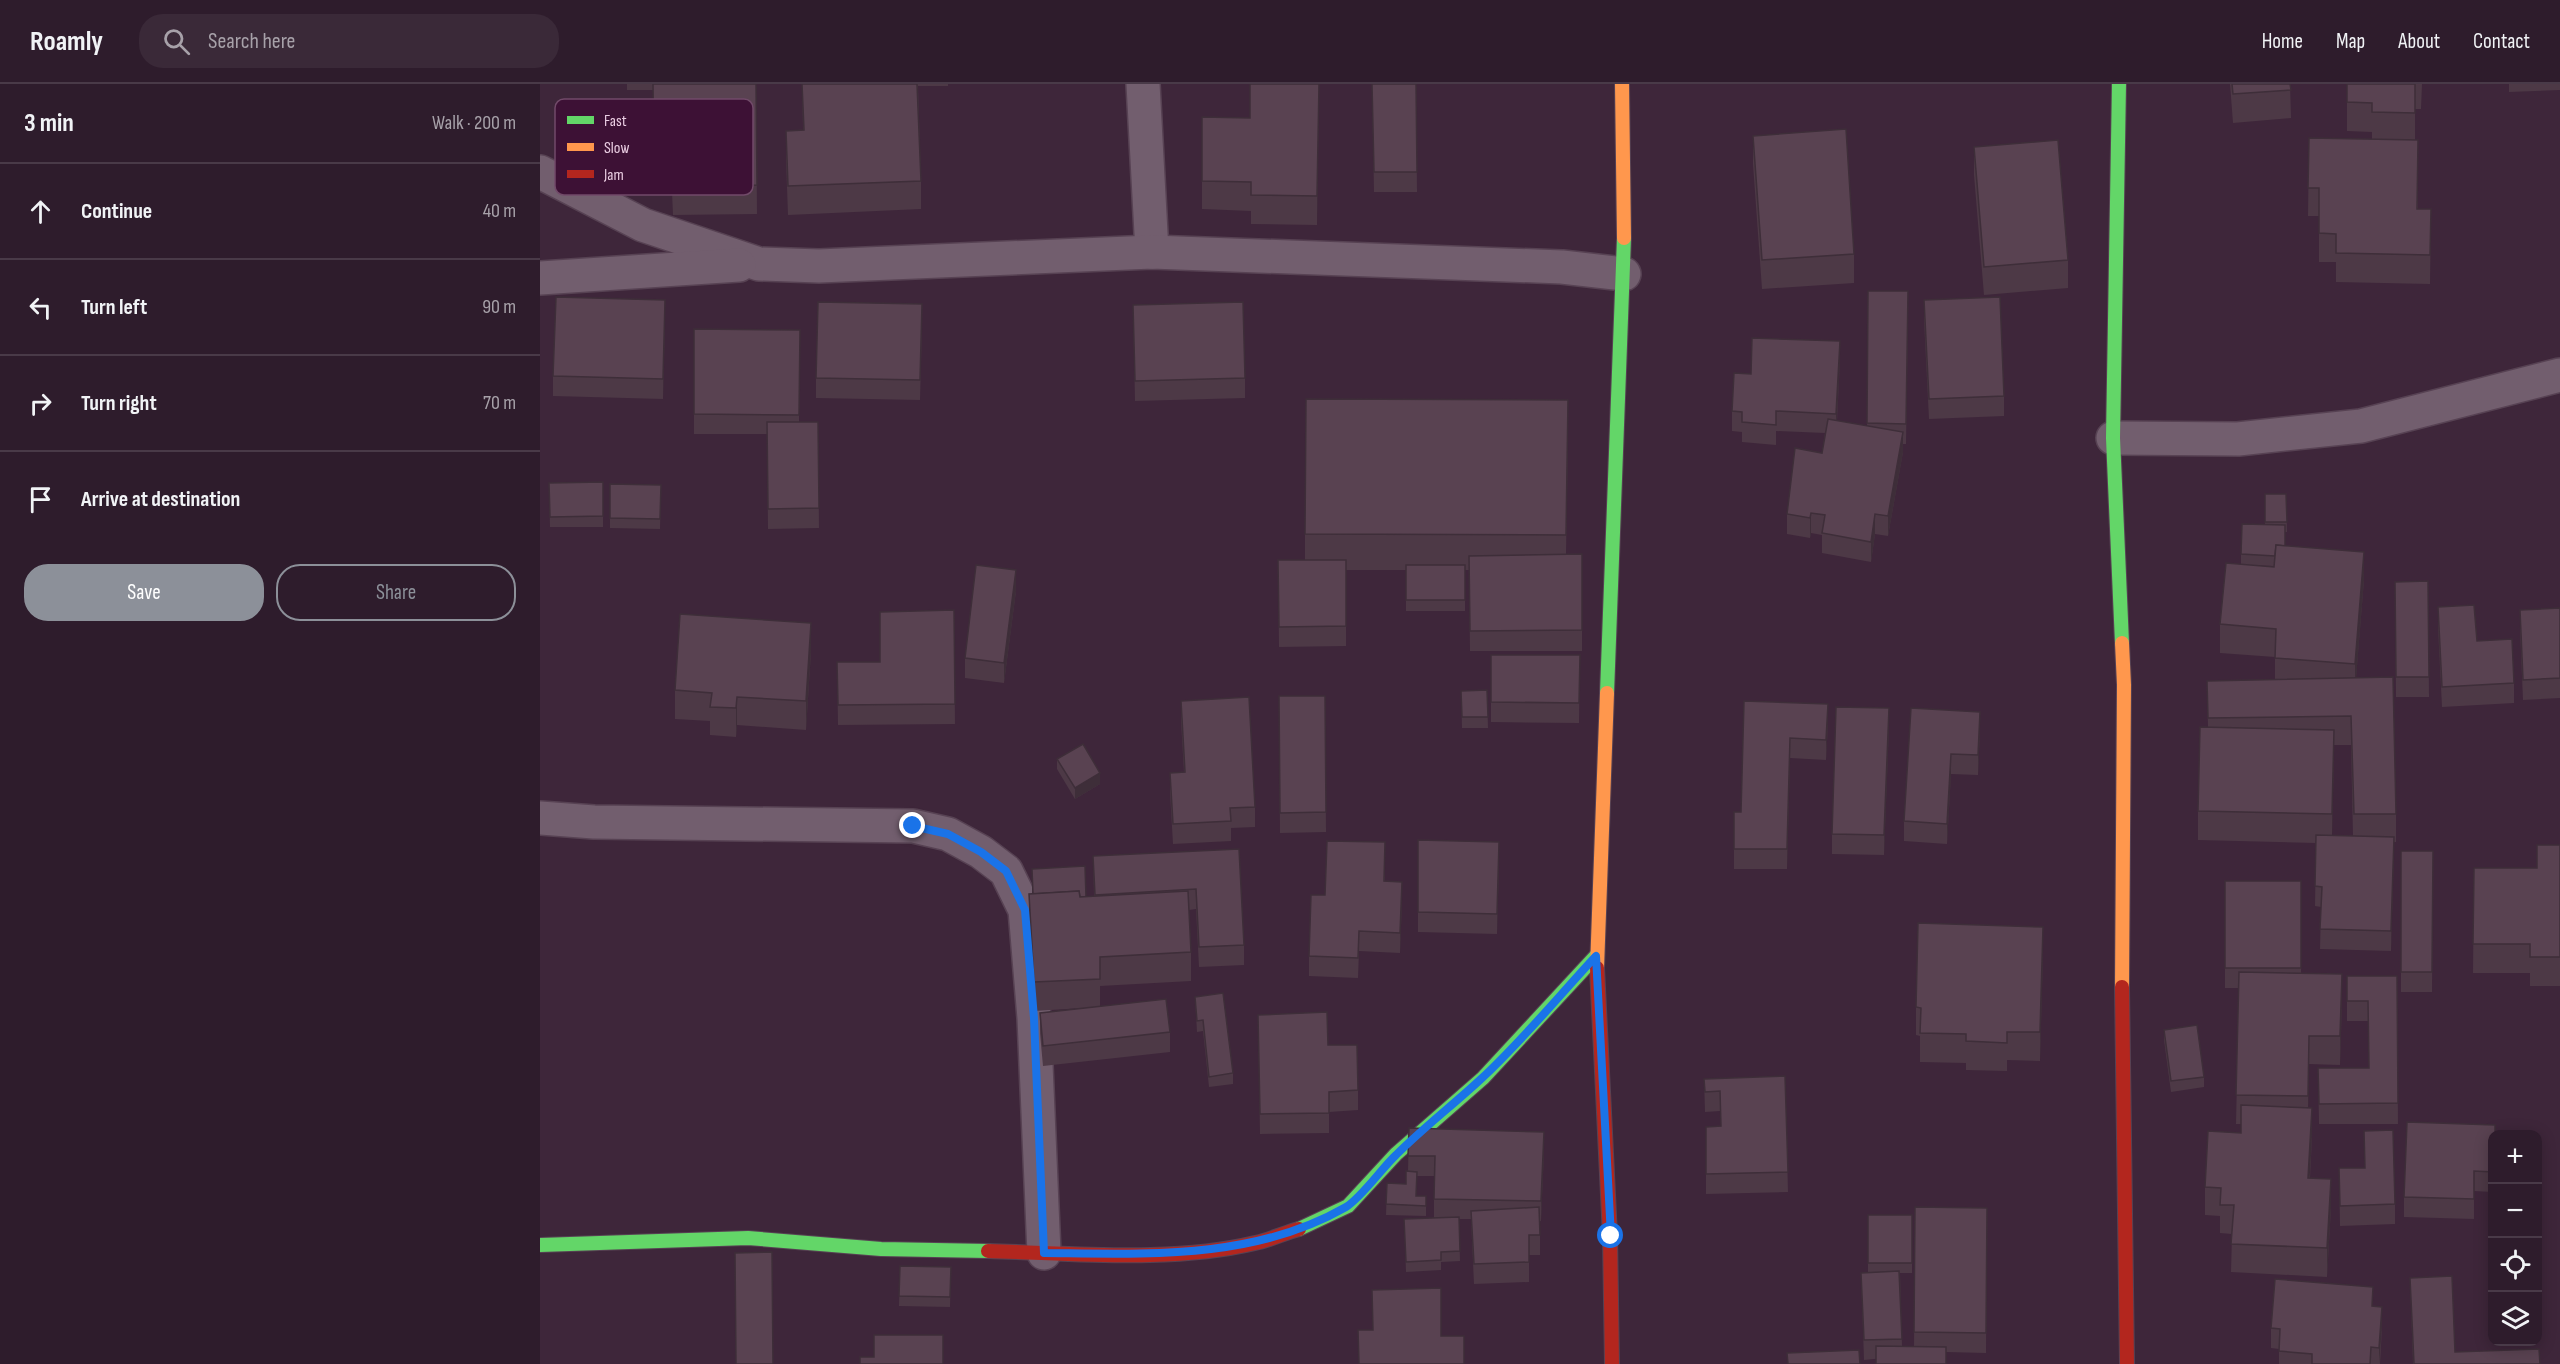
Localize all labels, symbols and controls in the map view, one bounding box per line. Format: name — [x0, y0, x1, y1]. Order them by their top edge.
search box — [139, 14, 559, 68]
text: Roamly — [30, 25, 103, 58]
icon: search — [160, 25, 193, 58]
text: Search here — [208, 28, 295, 55]
text: Home — [2262, 29, 2303, 54]
text: Map — [2336, 29, 2365, 54]
text: About — [2398, 29, 2440, 54]
text: Contact — [2473, 29, 2530, 54]
legend — [555, 99, 753, 195]
text: 3 min — [24, 108, 74, 139]
text: Walk · 200 m — [432, 111, 516, 135]
text: Fast — [604, 112, 627, 131]
text: Slow — [604, 139, 629, 158]
text: Jam — [603, 166, 624, 185]
icon: ahead — [24, 195, 57, 228]
text: Continue — [81, 198, 152, 225]
text: 40 m — [483, 199, 516, 223]
icon: left — [24, 291, 57, 324]
text: Turn left — [81, 294, 147, 321]
text: 90 m — [482, 295, 516, 319]
icon: right — [24, 387, 57, 420]
text: Turn right — [81, 390, 157, 417]
text: 70 m — [483, 391, 516, 415]
icon: arrive — [24, 483, 57, 516]
text: Arrive at destination — [81, 486, 240, 513]
button: Save — [24, 564, 264, 621]
button: Share — [276, 564, 516, 621]
route end — [899, 812, 925, 838]
map controls — [2488, 1130, 2542, 1346]
button: + — [2488, 1130, 2542, 1184]
button: − — [2488, 1184, 2542, 1238]
route start — [1597, 1222, 1623, 1248]
button: locate — [2488, 1238, 2542, 1292]
button: layers — [2488, 1292, 2542, 1346]

